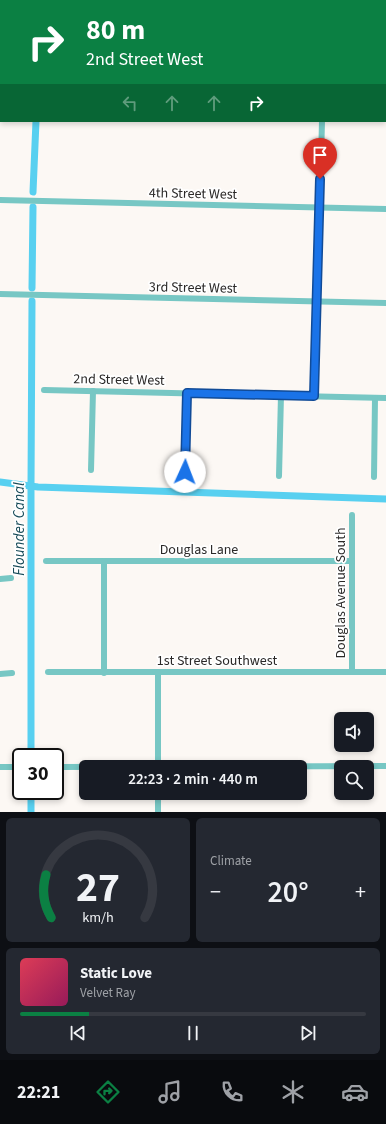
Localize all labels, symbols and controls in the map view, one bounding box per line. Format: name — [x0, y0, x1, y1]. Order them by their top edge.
text: 80 m — [86, 10, 145, 50]
icon: right — [20, 16, 72, 68]
text: 2nd Street West — [86, 47, 203, 72]
icon: left — [119, 92, 141, 114]
icon: ahead — [161, 92, 183, 114]
icon: ahead — [203, 92, 225, 114]
icon: right — [245, 92, 267, 114]
pin — [303, 138, 337, 179]
icon: arrive — [309, 144, 331, 166]
street label: 4th Street West — [149, 183, 238, 205]
street label: 3rd Street West — [149, 277, 238, 299]
street label: 2nd Street West — [73, 369, 165, 391]
position arrow — [164, 451, 206, 493]
water label: Flounder Canal — [9, 482, 30, 576]
street label: Douglas Avenue South — [331, 527, 351, 659]
street label: Douglas Lane — [160, 540, 238, 560]
street label: 1st Street Southwest — [157, 651, 277, 671]
map controls — [334, 712, 374, 800]
button: sound — [334, 712, 374, 752]
speed limit sign: 30 — [12, 748, 64, 800]
button: search — [334, 760, 374, 800]
text: 22:23 · 2 min · 440 m — [128, 769, 258, 790]
text: Climate — [210, 852, 252, 870]
text: 27 — [76, 858, 120, 918]
text: 20° — [267, 871, 309, 914]
text: − — [210, 876, 221, 908]
text: + — [355, 876, 366, 908]
text: km/h — [82, 907, 114, 928]
text: Static Love — [80, 963, 152, 984]
text: Velvet Ray — [80, 984, 136, 1002]
icon: previous — [67, 1022, 89, 1044]
icon: pause — [182, 1022, 204, 1044]
icon: next — [297, 1022, 319, 1044]
icon: directions — [94, 1078, 122, 1106]
icon: music — [156, 1078, 184, 1106]
icon: phone — [218, 1078, 246, 1106]
icon: climate — [279, 1078, 307, 1106]
icon: car — [341, 1078, 369, 1106]
text: 22:21 — [17, 1080, 60, 1105]

